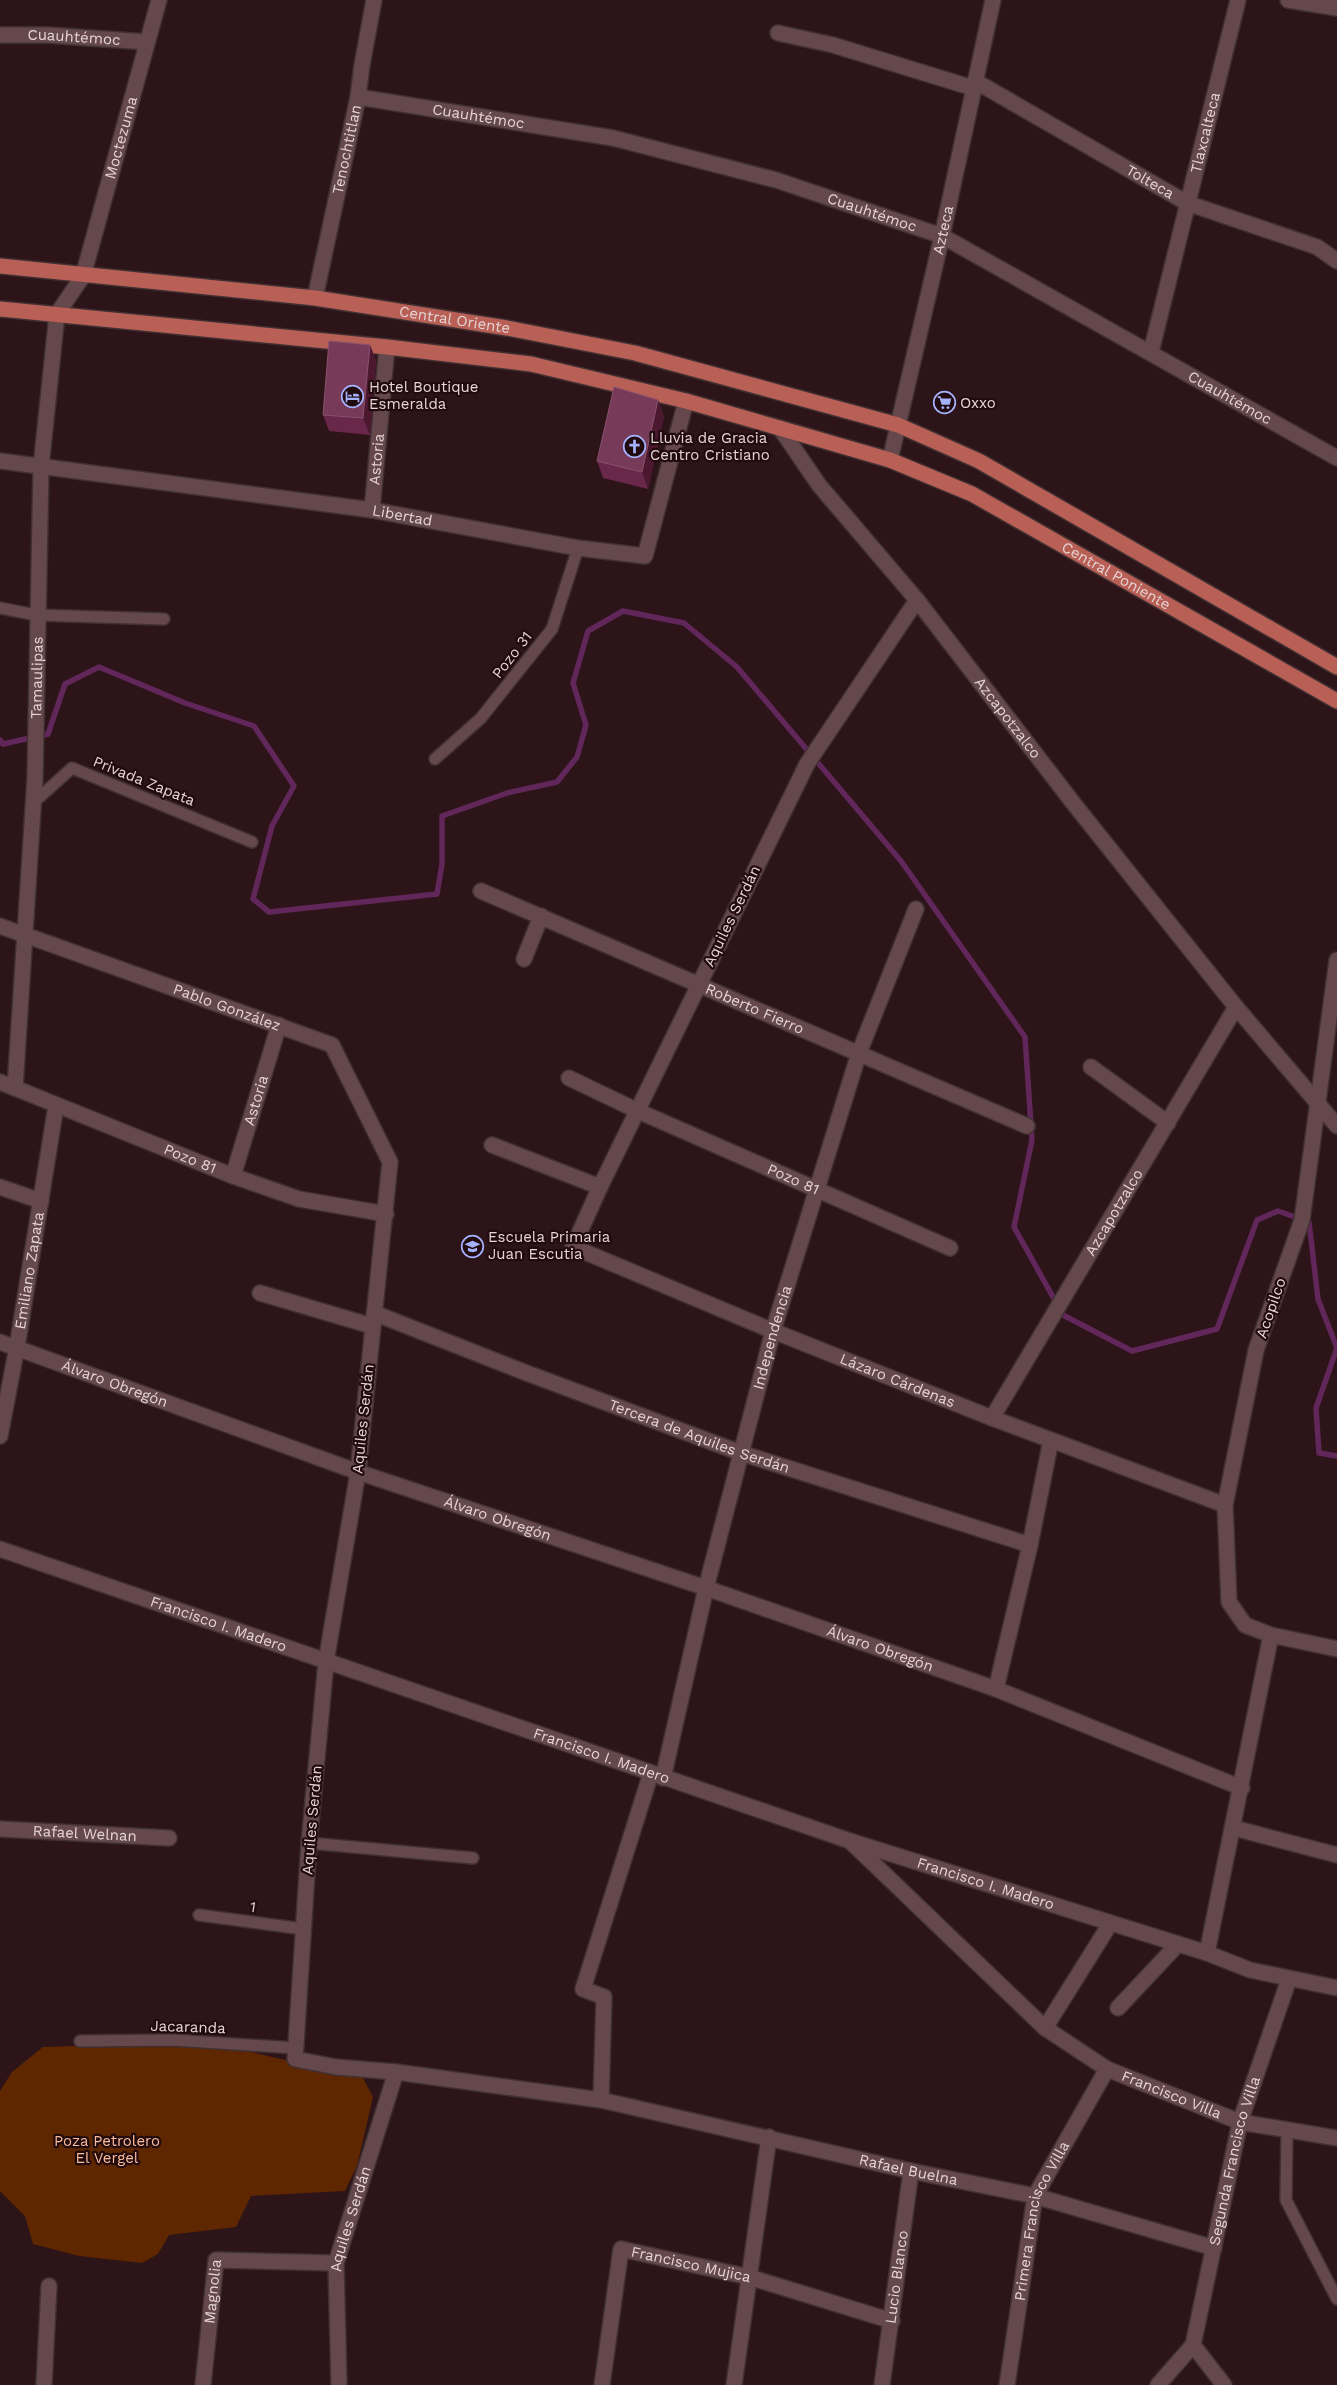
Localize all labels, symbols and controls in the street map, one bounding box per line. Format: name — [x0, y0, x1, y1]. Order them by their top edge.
street label: Cuauhtémoc — [27, 26, 121, 49]
street label: Tlaxcalteca — [1187, 90, 1224, 175]
street label: Moctezuma — [101, 94, 141, 181]
street label: Cuauhtémoc — [431, 100, 526, 133]
street label: Tenochtitlan — [328, 103, 365, 196]
street label: Tolteca — [1123, 161, 1178, 203]
street label: Cuauhtémoc — [825, 189, 919, 236]
street label: Azteca — [929, 203, 957, 256]
street label: Central Oriente — [398, 302, 511, 337]
street label: Cuauhtémoc — [1185, 367, 1275, 428]
place label: Hotel Boutique Esmeralda — [369, 378, 479, 413]
hotel icon: Hotel Boutique Esmeralda — [341, 384, 365, 408]
supermarket icon: Oxxo — [932, 391, 956, 415]
place label: Oxxo — [960, 394, 996, 412]
place label: Lluvia de Gracia Centro Cristiano — [650, 429, 770, 464]
street label: Astoria — [365, 432, 388, 486]
church icon: Lluvia de Gracia Centro Cristiano — [622, 435, 646, 459]
street label: Libertad — [371, 501, 434, 530]
street label: Central Poniente — [1059, 538, 1174, 614]
street label: Pozo 31 — [488, 628, 536, 682]
street label: Tamaulipas — [27, 636, 47, 719]
street label: Azcapotzalco — [971, 674, 1045, 762]
street label: Privada Zapata — [90, 752, 198, 810]
street label: Aquiles Serdán — [700, 863, 764, 969]
street label: Pablo González — [171, 980, 283, 1035]
street label: Roberto Fierro — [703, 980, 807, 1038]
street label: Astoria — [240, 1073, 272, 1128]
street label: Pozo 81 — [161, 1140, 219, 1177]
street label: Pozo 81 — [764, 1160, 822, 1198]
street label: Azcapotzalco — [1081, 1166, 1147, 1259]
street label: Emiliano Zapata — [11, 1210, 48, 1331]
place label: Escuela Primaria Juan Escutia — [488, 1228, 611, 1263]
school or university icon: Escuela Primaria Juan Escutia — [460, 1234, 484, 1258]
street label: Acopilco — [1252, 1275, 1290, 1341]
street label: Independencia — [749, 1283, 796, 1391]
street label: Lázaro Cárdenas — [837, 1349, 958, 1411]
street label: Álvaro Obregón — [59, 1356, 170, 1411]
street label: Aquiles Serdán — [348, 1363, 378, 1475]
street label: Tercera de Aquiles Serdán — [606, 1396, 792, 1477]
street label: Álvaro Obregón — [442, 1492, 553, 1545]
street label: Francisco I. Madero — [148, 1592, 289, 1656]
street label: Álvaro Obregón — [824, 1622, 936, 1675]
street label: Francisco I. Madero — [531, 1724, 672, 1787]
street label: Aquiles Serdán — [298, 1764, 326, 1876]
street label: Rafael Welnan — [32, 1822, 137, 1845]
street label: Francisco I. Madero — [915, 1854, 1057, 1914]
street label: 1 — [249, 1898, 257, 1916]
street label: Jacaranda — [150, 2017, 226, 2037]
street label: Francisco Villa — [1119, 2067, 1225, 2123]
street label: Segunda Francisco Villa — [1205, 2073, 1264, 2247]
park label: Poza Petrolero El Vergel — [54, 2132, 160, 2167]
street label: Primera Francisco Villa — [1011, 2137, 1073, 2302]
street label: Rafael Buelna — [857, 2150, 960, 2189]
street label: Aquiles Serdán — [327, 2164, 375, 2272]
street label: Lucio Blanco — [881, 2229, 912, 2325]
street label: Francisco Mujica — [630, 2242, 753, 2286]
street label: Magnolia — [200, 2258, 225, 2325]

